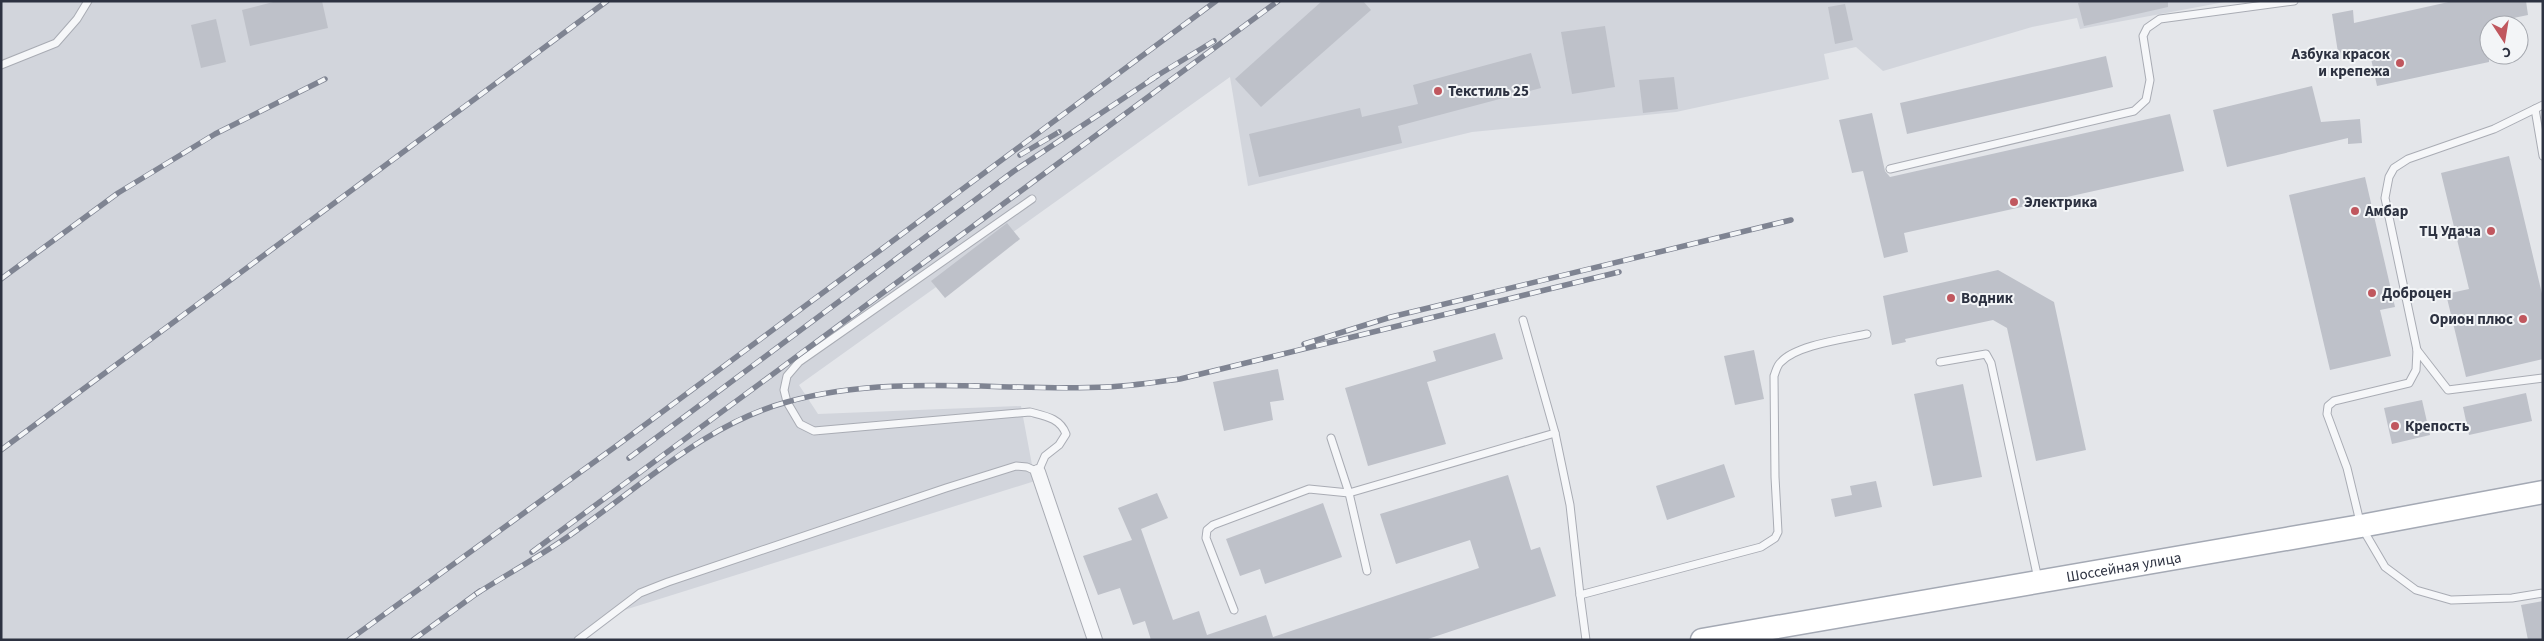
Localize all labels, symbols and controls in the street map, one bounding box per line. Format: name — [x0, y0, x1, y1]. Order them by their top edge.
north arrow — [2479, 15, 2529, 65]
text: С — [2500, 41, 2513, 62]
place label: Азбука красок и крепежа — [2291, 44, 2391, 82]
marker: Азбука красок и крепежа — [2394, 57, 2406, 69]
place label: Текстиль 25 — [1448, 81, 1529, 102]
marker: Текстиль 25 — [1432, 85, 1444, 97]
place label: Электрика — [2024, 192, 2097, 213]
marker: Электрика — [2008, 196, 2020, 208]
place label: Амбар — [2364, 201, 2409, 222]
marker: Амбар — [2349, 205, 2361, 217]
place label: ТЦ Удача — [2419, 221, 2481, 242]
marker: ТЦ Удача — [2485, 225, 2497, 237]
place label: Доброцен — [2382, 283, 2451, 304]
marker: Доброцен — [2366, 287, 2378, 299]
place label: Водник — [1961, 288, 2014, 309]
marker: Водник — [1945, 292, 1957, 304]
place label: Орион плюс — [2429, 309, 2513, 330]
marker: Орион плюс — [2517, 313, 2529, 325]
place label: Крепость — [2405, 416, 2470, 437]
marker: Крепость — [2389, 420, 2401, 432]
street label: Шоссейная улица — [2065, 547, 2183, 588]

